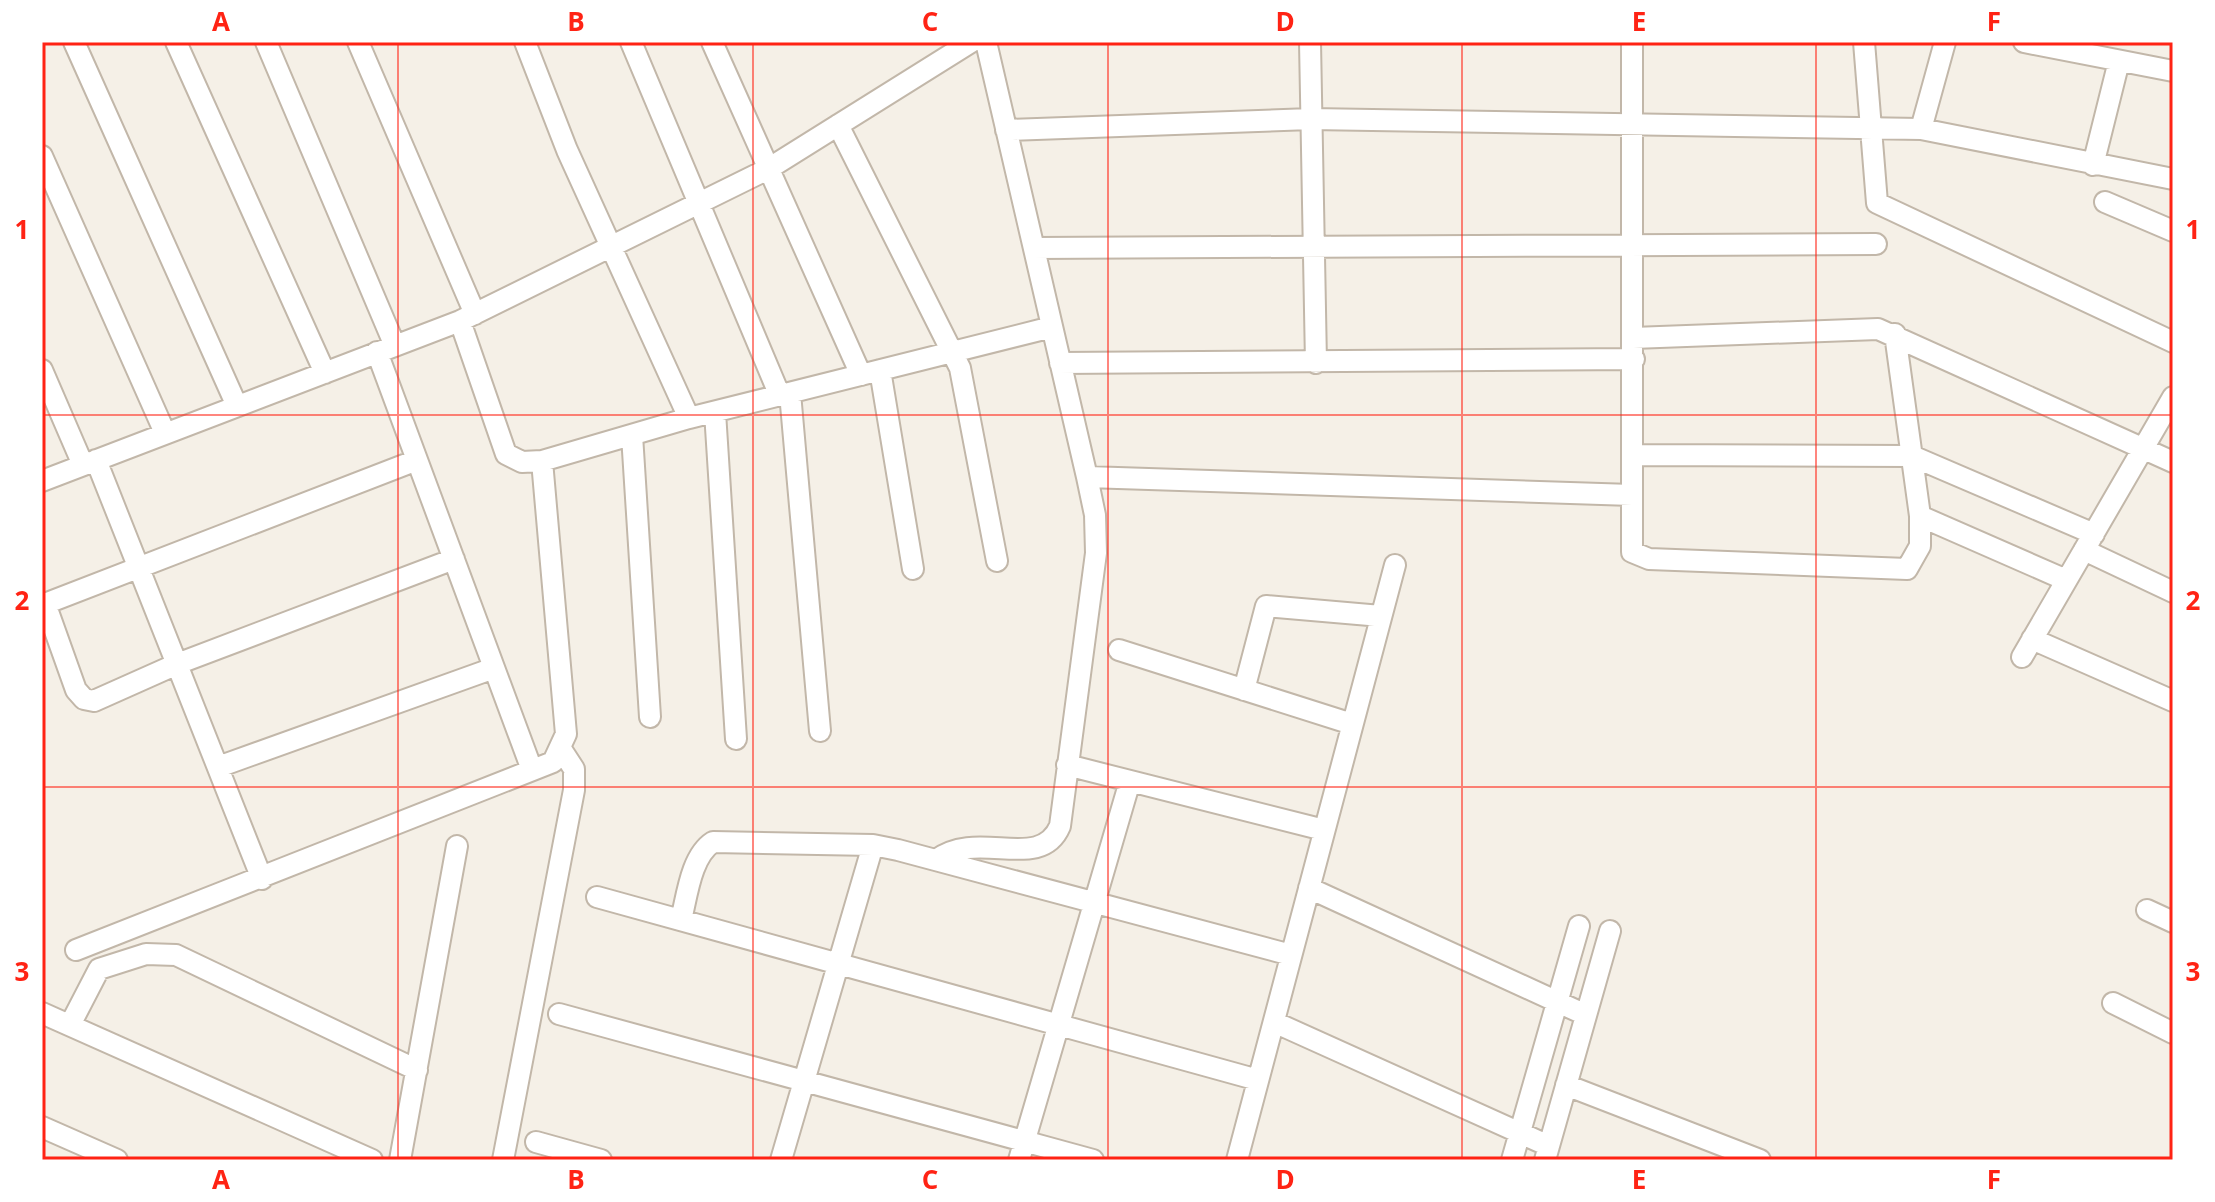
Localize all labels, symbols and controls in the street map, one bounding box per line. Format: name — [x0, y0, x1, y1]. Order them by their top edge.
text: A — [212, 3, 230, 39]
text: B — [567, 3, 585, 39]
text: C — [922, 3, 938, 39]
text: D — [1275, 3, 1295, 39]
text: E — [1632, 3, 1646, 39]
text: F — [1987, 3, 2001, 39]
text: 1 — [15, 211, 29, 247]
text: 1 — [2186, 211, 2200, 247]
text: 2 — [15, 582, 30, 618]
text: 2 — [2186, 582, 2201, 618]
text: 3 — [15, 953, 29, 989]
text: 3 — [2186, 953, 2200, 989]
text: A — [212, 1161, 230, 1197]
text: B — [567, 1161, 585, 1197]
text: C — [922, 1161, 938, 1197]
text: D — [1275, 1161, 1295, 1197]
text: E — [1632, 1161, 1646, 1197]
text: F — [1987, 1161, 2001, 1197]

